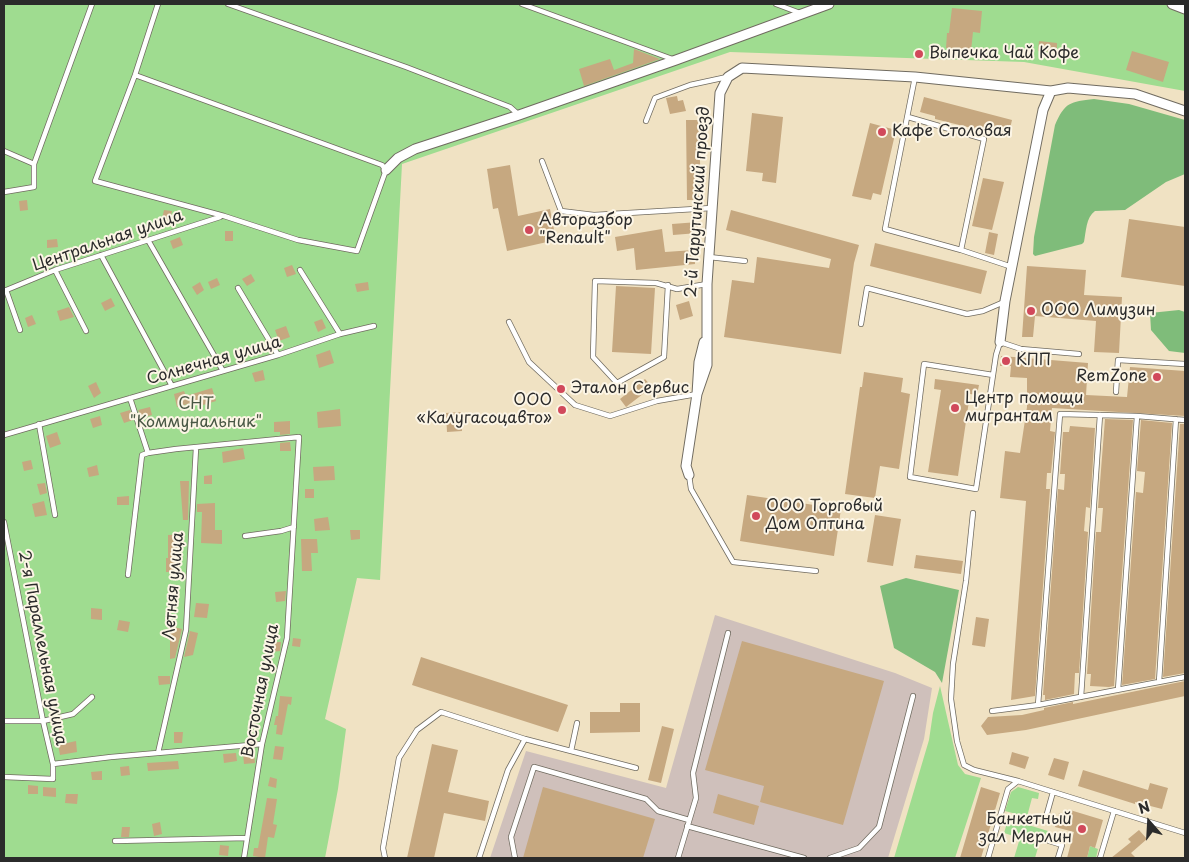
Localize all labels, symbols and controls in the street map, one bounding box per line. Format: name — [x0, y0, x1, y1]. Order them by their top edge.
place label: Выпечка Чай Кофе — [929, 44, 1079, 64]
marker: Выпечка Чай Кофе — [913, 48, 925, 60]
street label: 2-й Тарутинский проезд — [682, 106, 714, 298]
place label: Кафе Столовая — [892, 122, 1012, 142]
marker: Кафе Столовая — [876, 126, 888, 138]
street label: Центральная улица — [30, 206, 186, 276]
place label: Авторазбор "Renault" — [539, 211, 633, 249]
marker: Авторазбор "Renault" — [523, 224, 535, 236]
place label: ООО Лимузин — [1041, 301, 1155, 321]
marker: ООО Лимузин — [1025, 305, 1037, 317]
street label: Солнечная улица — [145, 333, 283, 389]
place label: КПП — [1016, 351, 1051, 371]
marker: КПП — [1000, 355, 1012, 367]
place label: RemZone — [1076, 367, 1147, 387]
marker: RemZone — [1151, 371, 1163, 383]
place label: Эталон Сервис — [571, 379, 689, 399]
marker: Эталон Сервис — [555, 383, 567, 395]
place label: Центр помощи мигрантам — [965, 389, 1083, 427]
place label: ООО «Калугасоцавто» — [416, 391, 552, 429]
park label: СНТ "Коммунальник" — [130, 395, 262, 433]
marker: Центр помощи мигрантам — [949, 402, 961, 414]
marker: ООО «Калугасоцавто» — [556, 404, 568, 416]
place label: ООО Торговый Дом Оптина — [766, 497, 883, 535]
marker: ООО Торговый Дом Оптина — [750, 510, 762, 522]
street label: Летняя улица — [160, 531, 188, 641]
street label: 2-я Параллельная улица — [14, 549, 70, 747]
street label: Восточная улица — [239, 622, 283, 760]
text: N — [1135, 796, 1153, 819]
north arrow — [1124, 797, 1174, 847]
place label: Банкетный зал Мерлин — [979, 810, 1072, 848]
marker: Банкетный зал Мерлин — [1076, 823, 1088, 835]

